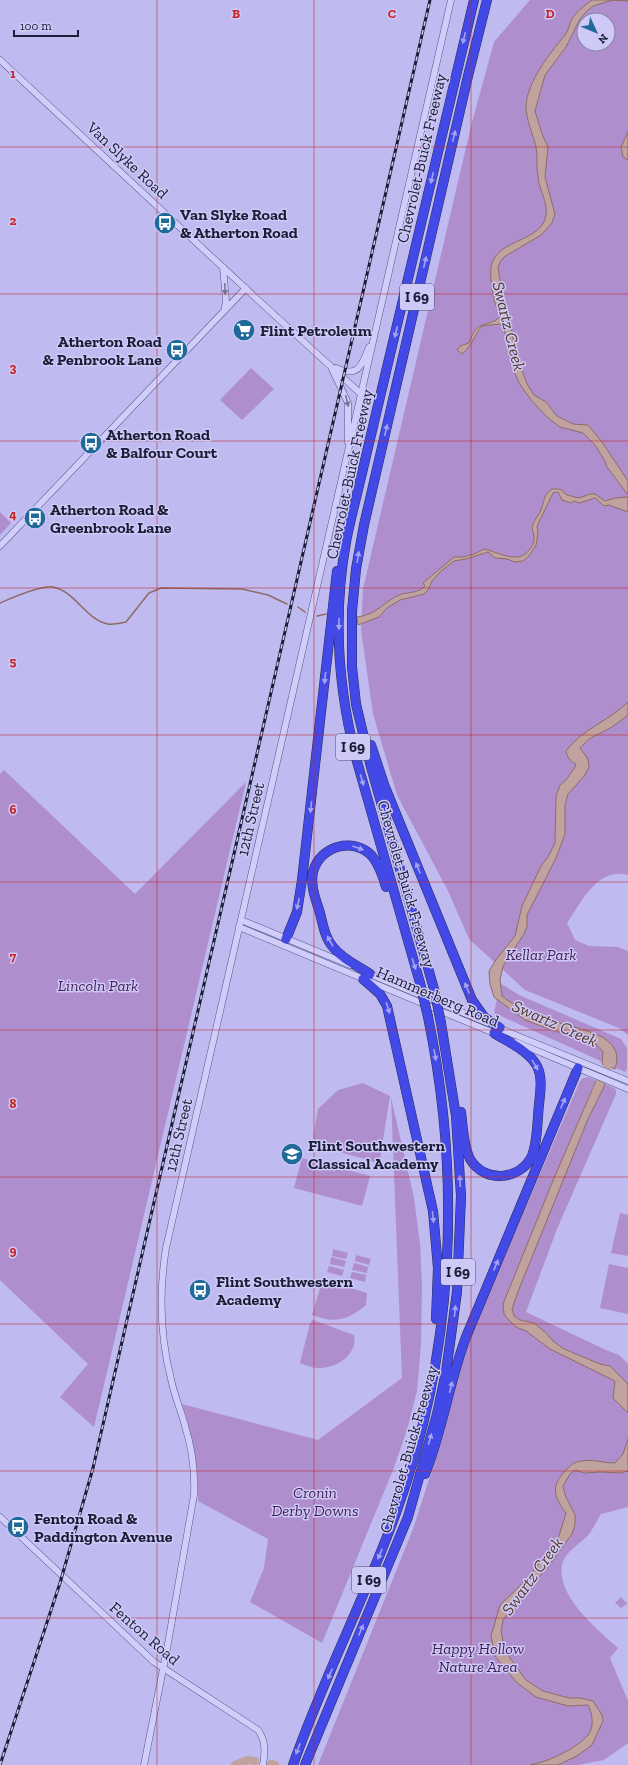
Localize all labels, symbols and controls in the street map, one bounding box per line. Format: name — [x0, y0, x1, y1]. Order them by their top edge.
text: B — [232, 6, 240, 21]
text: C — [388, 6, 396, 21]
text: D — [545, 6, 555, 21]
scale bar — [14, 12, 78, 38]
north arrow — [576, 12, 616, 52]
text: 100 m — [20, 19, 52, 33]
text: N — [595, 31, 610, 47]
one-way arrow — [461, 32, 467, 44]
text: 1 — [10, 66, 16, 81]
street label: Chevrolet-Buick Freeway — [393, 71, 450, 245]
street label: Van Slyke Road — [82, 117, 172, 203]
one-way arrow — [451, 129, 457, 142]
one-way arrow — [428, 172, 434, 184]
place label: Van Slyke Road & Atherton Road — [180, 205, 298, 242]
bus stop icon: Van Slyke Road & Atherton Road — [152, 210, 178, 236]
text: 2 — [10, 213, 17, 228]
one-way arrow — [422, 256, 428, 269]
water label: Swartz Creek — [488, 279, 530, 373]
one-way arrow — [222, 283, 229, 295]
road number: I 69 — [400, 284, 434, 310]
supermarket icon: Flint Petroleum — [231, 317, 257, 343]
place label: Flint Petroleum — [260, 321, 372, 340]
one-way arrow — [393, 326, 399, 338]
place label: Atherton Road & Penbrook Lane — [43, 332, 162, 369]
bus stop icon: Atherton Road & Penbrook Lane — [164, 337, 190, 363]
text: 3 — [10, 360, 17, 375]
street label: Chevrolet-Buick Freeway — [322, 387, 377, 561]
one-way arrow — [344, 395, 350, 408]
one-way arrow — [383, 424, 389, 436]
place label: Atherton Road & Balfour Court — [106, 425, 218, 462]
bus stop icon: Atherton Road & Balfour Court — [78, 430, 104, 456]
place label: Atherton Road & Greenbrook Lane — [50, 500, 172, 537]
bus stop icon: Atherton Road & Greenbrook Lane — [22, 505, 48, 531]
text: 4 — [9, 507, 17, 522]
one-way arrow — [355, 551, 361, 563]
one-way arrow — [336, 618, 342, 631]
text: 5 — [10, 654, 17, 669]
one-way arrow — [322, 672, 328, 684]
road number: I 69 — [336, 734, 370, 760]
one-way arrow — [359, 774, 365, 786]
street label: 12th Street — [233, 780, 268, 858]
street label: Chevrolet-Buick Freeway — [374, 798, 440, 971]
one-way arrow — [308, 801, 314, 813]
text: 6 — [10, 802, 17, 817]
one-way arrow — [353, 846, 365, 852]
one-way arrow — [415, 862, 421, 873]
one-way arrow — [295, 898, 301, 910]
one-way arrow — [326, 935, 333, 947]
park label: Kellar Park — [506, 945, 576, 964]
text: 7 — [10, 949, 17, 964]
one-way arrow — [411, 958, 417, 970]
street label: Hammerberg Road — [374, 962, 502, 1031]
park label: Lincoln Park — [58, 976, 138, 995]
one-way arrow — [464, 982, 470, 994]
water label: Swartz Creek — [509, 995, 601, 1051]
one-way arrow — [385, 1003, 391, 1015]
one-way arrow — [433, 1049, 439, 1061]
one-way arrow — [532, 1059, 538, 1071]
text: 8 — [9, 1096, 17, 1111]
street label: 12th Street — [161, 1096, 196, 1174]
one-way arrow — [559, 1097, 566, 1109]
place label: Flint Southwestern Classical Academy — [308, 1136, 445, 1173]
school or university icon: Flint Southwestern Classical Academy — [279, 1141, 305, 1167]
one-way arrow — [457, 1174, 463, 1187]
one-way arrow — [430, 1211, 436, 1223]
text: 9 — [10, 1243, 17, 1258]
road number: I 69 — [441, 1259, 475, 1285]
one-way arrow — [493, 1260, 499, 1271]
place label: Flint Southwestern Academy — [216, 1272, 353, 1309]
bus stop icon: Flint Southwestern Academy — [187, 1277, 213, 1303]
one-way arrow — [452, 1305, 458, 1317]
street label: Chevrolet-Buick Freeway — [375, 1362, 442, 1535]
one-way arrow — [449, 1381, 455, 1393]
one-way arrow — [427, 1432, 433, 1444]
park label: Cronin Derby Downs — [271, 1483, 359, 1520]
place label: Fenton Road & Paddington Avenue — [34, 1509, 173, 1546]
bus stop icon: Fenton Road & Paddington Avenue — [5, 1514, 31, 1540]
water label: Swartz Creek — [497, 1533, 567, 1619]
one-way arrow — [377, 1548, 383, 1560]
road number: I 69 — [352, 1567, 386, 1593]
street label: Fenton Road — [106, 1598, 184, 1669]
one-way arrow — [358, 1625, 364, 1636]
park label: Happy Hollow Nature Area — [432, 1639, 524, 1676]
one-way arrow — [327, 1668, 333, 1679]
one-way arrow — [295, 1743, 301, 1755]

